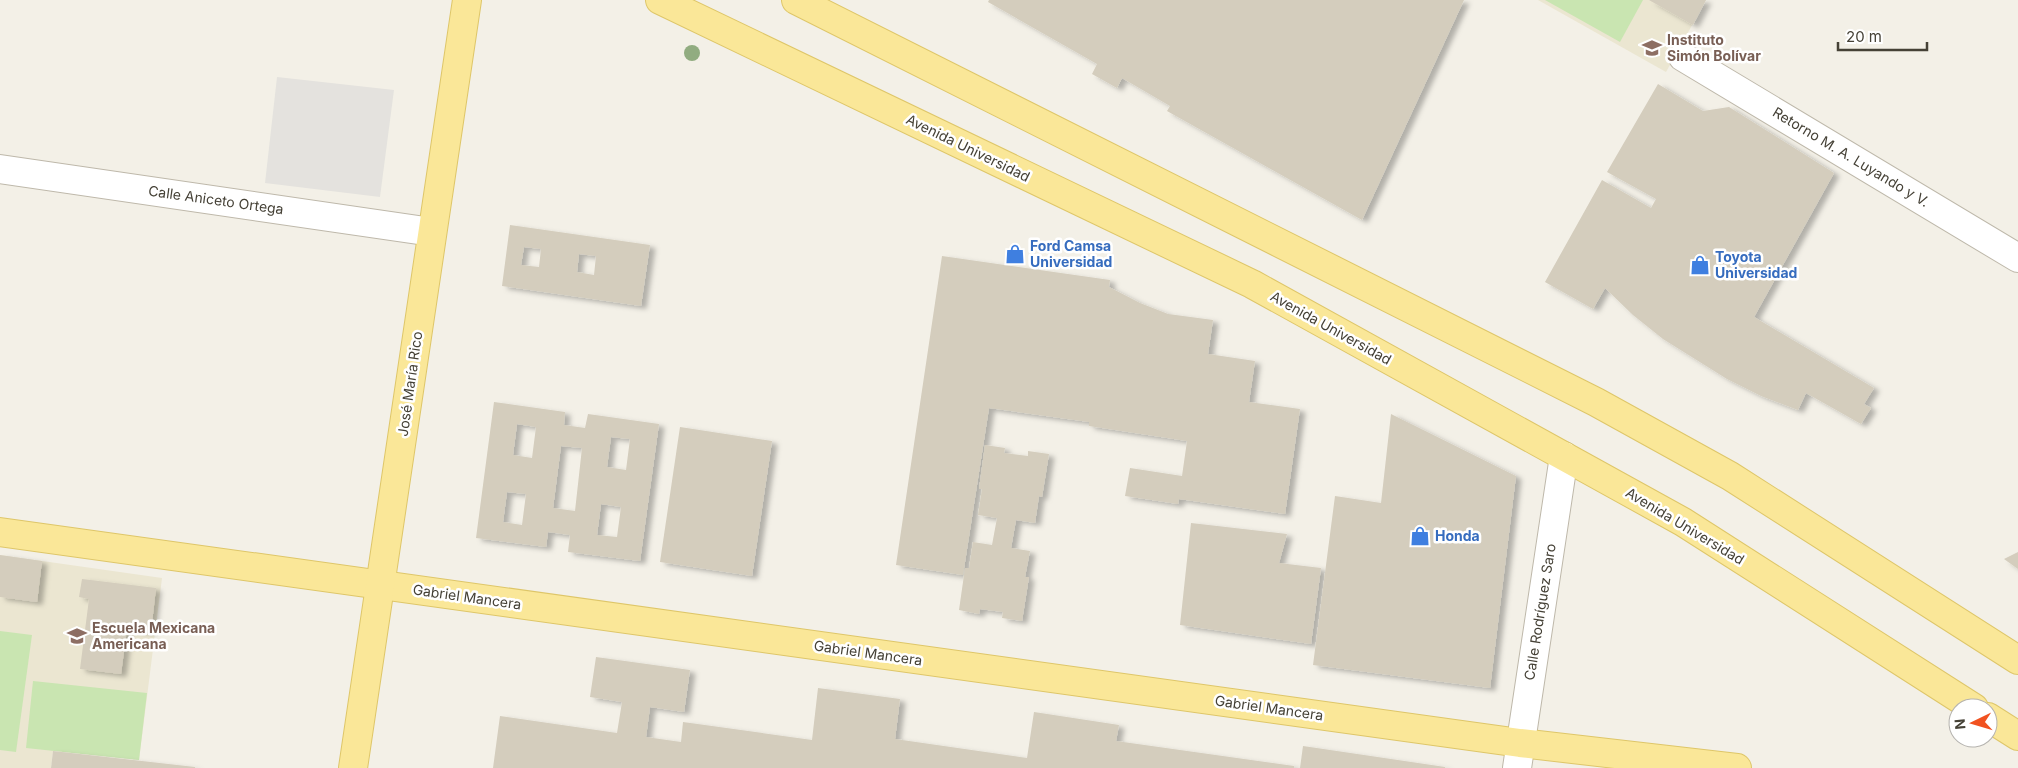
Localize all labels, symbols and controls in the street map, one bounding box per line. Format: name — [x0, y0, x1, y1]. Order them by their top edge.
scale bar — [1838, 20, 1927, 52]
text: 20 m — [1846, 27, 1882, 46]
place label: Instituto Simón Bolívar — [1667, 31, 1761, 64]
school or university icon: Instituto Simón Bolívar — [1641, 37, 1663, 59]
street label: Retorno M. A. Luyando y V. — [1770, 103, 1932, 210]
street label: Avenida Universidad — [904, 110, 1033, 185]
street label: Calle Aniceto Ortega — [147, 182, 285, 217]
place label: Ford Camsa Universidad — [1030, 237, 1112, 270]
shop icon: Ford Camsa Universidad — [1004, 243, 1026, 265]
place label: Toyota Universidad — [1715, 248, 1797, 281]
shop icon: Toyota Universidad — [1689, 254, 1711, 276]
street label: Avenida Universidad — [1268, 287, 1395, 368]
street label: José María Rico — [394, 330, 425, 438]
street label: Avenida Universidad — [1623, 483, 1748, 568]
shop icon: Honda — [1409, 525, 1431, 547]
place label: Honda — [1435, 527, 1480, 544]
street label: Calle Rodríguez Saro — [1520, 542, 1559, 682]
street label: Gabriel Mancera — [412, 580, 522, 613]
place label: Escuela Mexicana Americana — [92, 619, 215, 652]
school or university icon: Escuela Mexicana Americana — [66, 625, 88, 647]
street label: Gabriel Mancera — [813, 636, 923, 669]
street label: Gabriel Mancera — [1214, 691, 1324, 724]
north arrow — [1948, 698, 1998, 748]
text: N — [1951, 718, 1968, 730]

